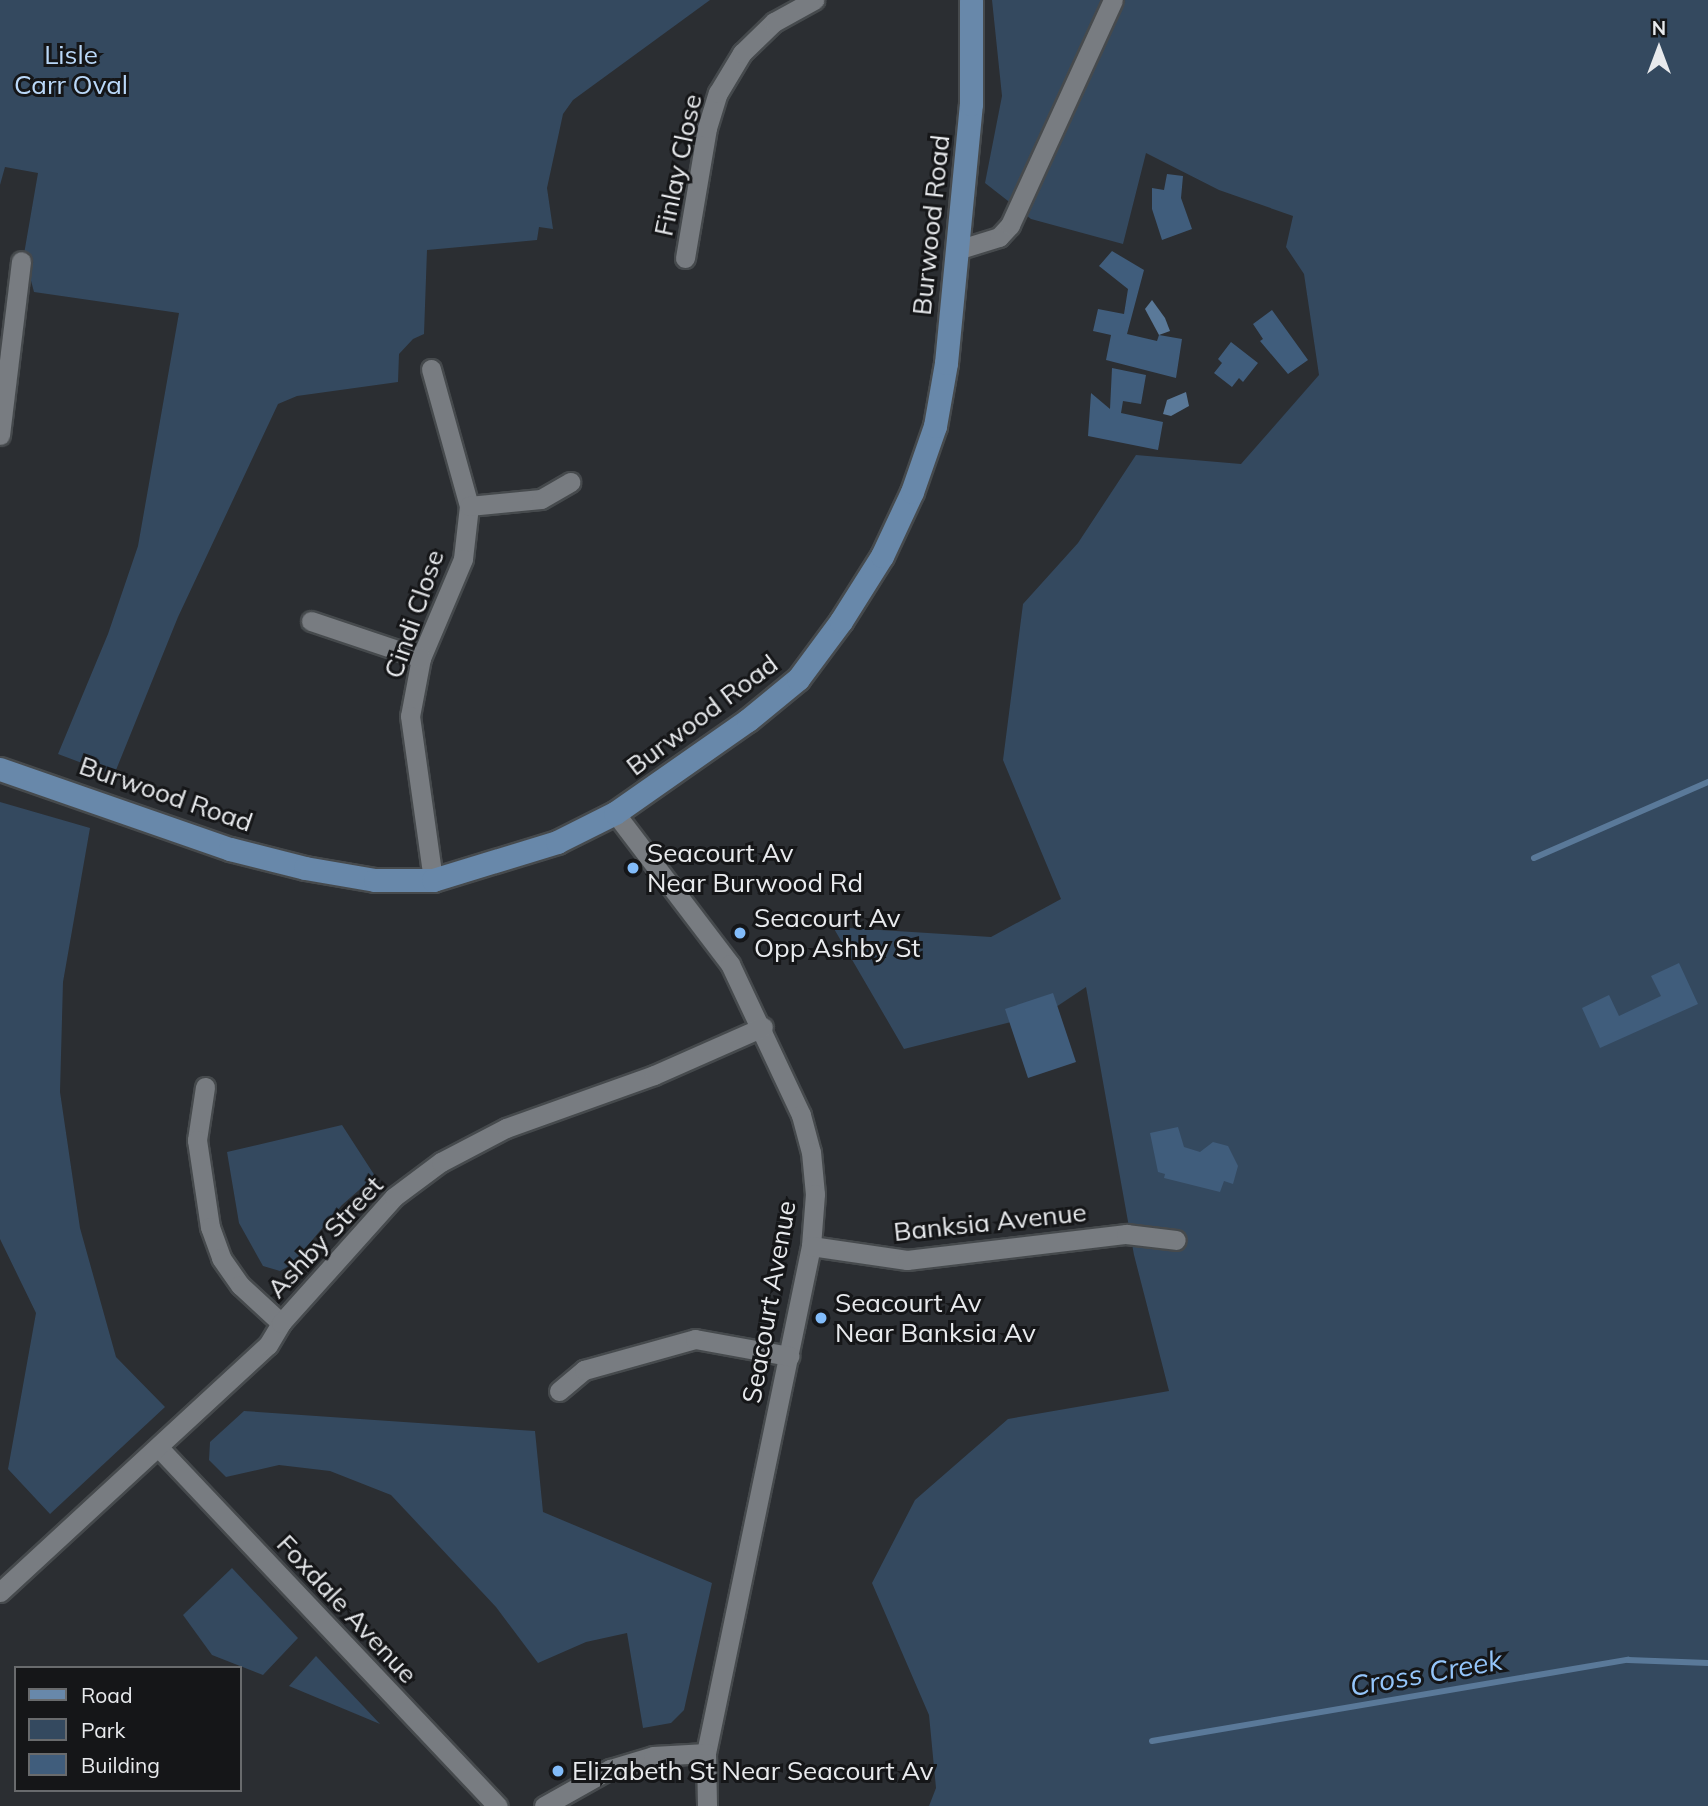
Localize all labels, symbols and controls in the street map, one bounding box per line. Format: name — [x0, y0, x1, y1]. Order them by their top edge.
north arrow — [1624, 14, 1694, 84]
text: N — [1652, 16, 1666, 40]
park label: Lisle Carr Oval — [14, 39, 128, 100]
street label: Finlay Close — [648, 91, 708, 239]
street label: Burwood Road — [906, 133, 956, 317]
street label: Cindi Close — [377, 546, 451, 682]
street label: Burwood Road — [620, 648, 784, 782]
street label: Burwood Road — [75, 750, 257, 838]
place label: Seacourt Av Near Burwood Rd — [647, 837, 863, 898]
marker: Seacourt Av Near Burwood Rd — [625, 860, 641, 876]
place label: Seacourt Av Opp Ashby St — [754, 902, 920, 964]
marker: Seacourt Av Opp Ashby St — [732, 925, 748, 941]
street label: Ashby Street — [261, 1170, 389, 1304]
street label: Banksia Avenue — [892, 1196, 1088, 1248]
street label: Seacourt Avenue — [736, 1198, 802, 1406]
place label: Seacourt Av Near Banksia Av — [835, 1287, 1036, 1348]
marker: Seacourt Av Near Banksia Av — [813, 1310, 829, 1326]
street label: Foxdale Avenue — [270, 1528, 424, 1690]
water label: Cross Creek — [1347, 1643, 1505, 1703]
legend — [14, 1666, 242, 1792]
text: Road — [81, 1682, 132, 1708]
text: Park — [81, 1717, 125, 1743]
text: Building — [81, 1752, 160, 1778]
place label: Elizabeth St Near Seacourt Av — [572, 1755, 934, 1787]
marker: Elizabeth St Near Seacourt Av — [550, 1763, 566, 1779]

